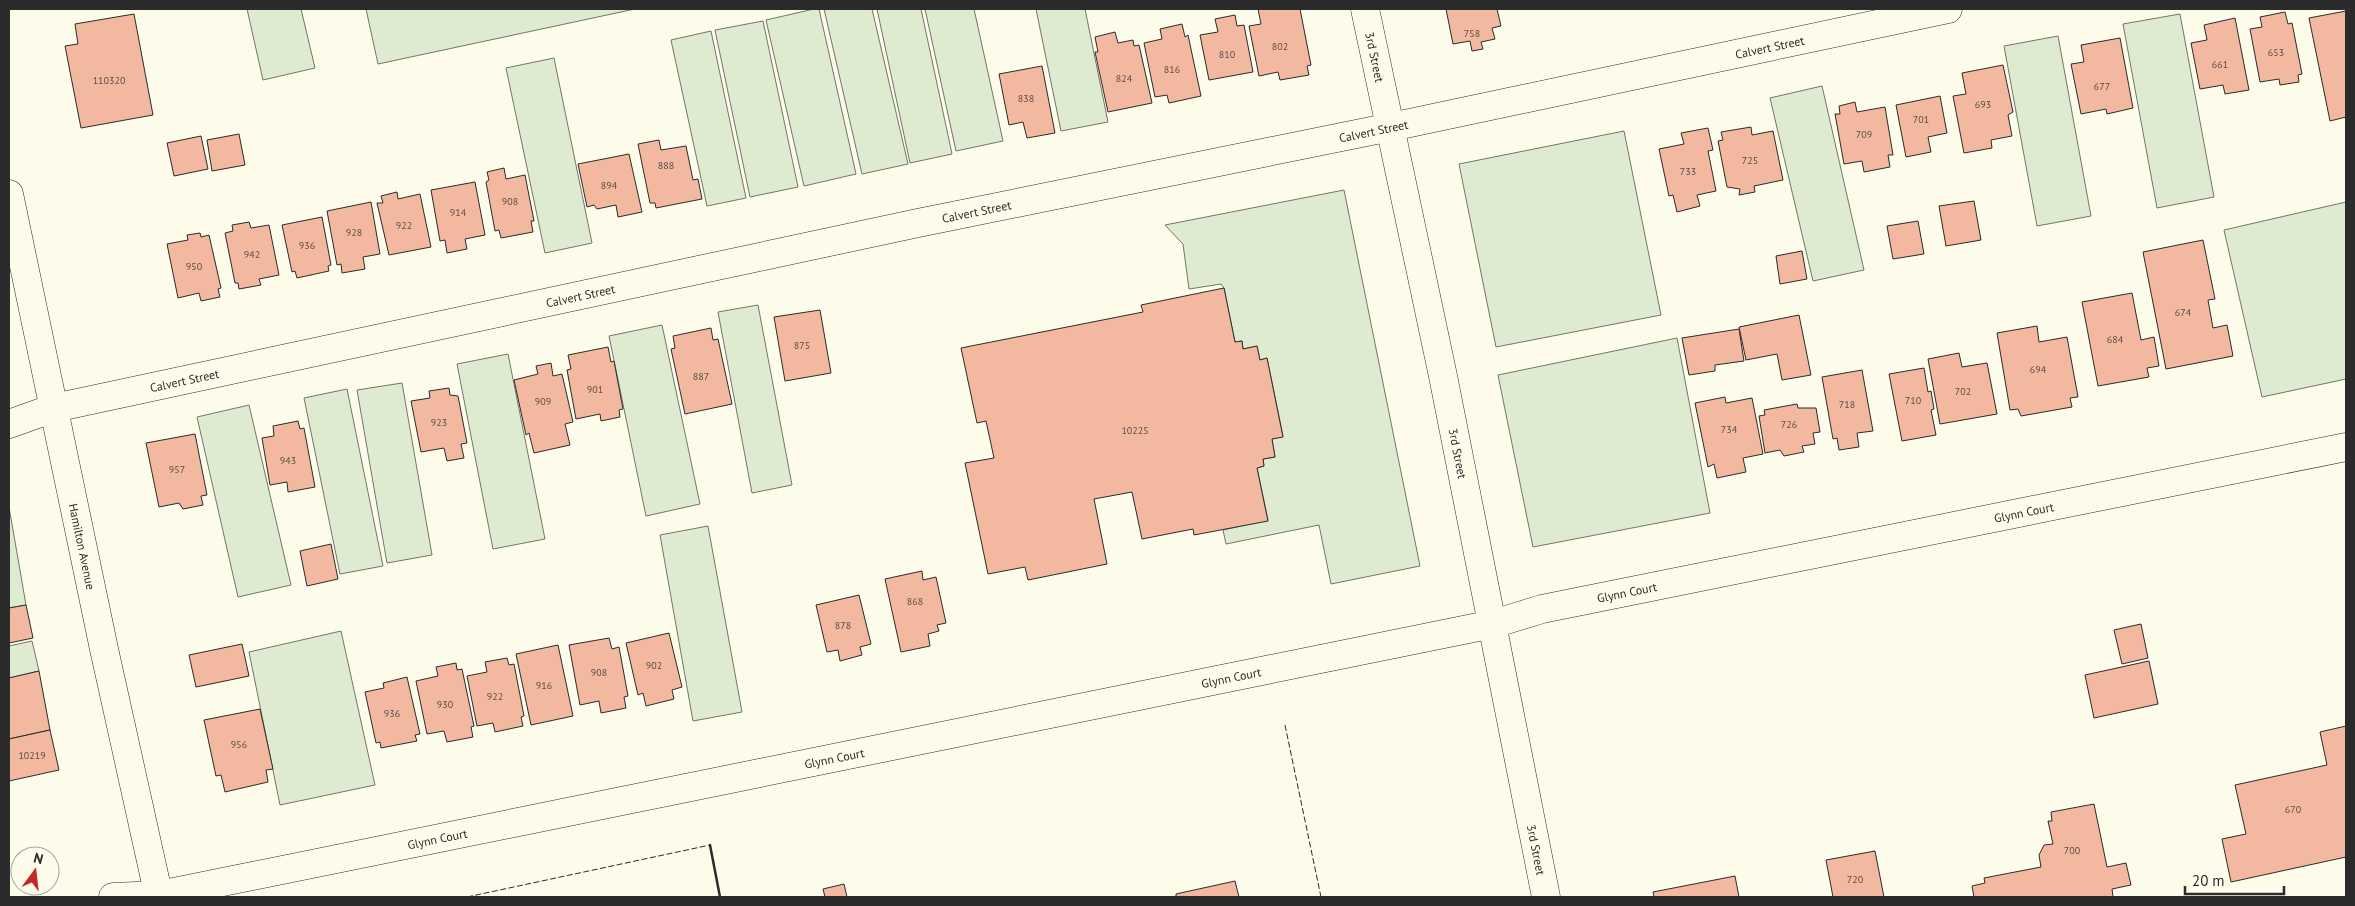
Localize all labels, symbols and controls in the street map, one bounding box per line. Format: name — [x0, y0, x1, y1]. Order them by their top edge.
house number: 758 — [1464, 27, 1480, 40]
street label: 3rd Street — [1363, 30, 1388, 83]
street label: Calvert Street — [1734, 32, 1806, 61]
house number: 802 — [1272, 40, 1288, 53]
house number: 653 — [2268, 46, 2284, 59]
house number: 810 — [1219, 48, 1236, 61]
house number: 661 — [2212, 58, 2228, 71]
house number: 816 — [1164, 63, 1180, 76]
house number: 824 — [1116, 72, 1133, 85]
house number: 110320 — [93, 74, 126, 87]
house number: 677 — [2094, 80, 2110, 93]
house number: 838 — [1018, 92, 1034, 105]
house number: 693 — [1975, 98, 1991, 111]
house number: 701 — [1913, 113, 1929, 126]
street label: Calvert Street — [1337, 116, 1409, 145]
house number: 709 — [1856, 128, 1872, 141]
house number: 725 — [1742, 154, 1758, 167]
house number: 888 — [658, 159, 674, 172]
house number: 733 — [1680, 165, 1696, 178]
house number: 894 — [601, 179, 618, 192]
house number: 908 — [502, 195, 518, 208]
street label: Calvert Street — [941, 197, 1012, 225]
house number: 914 — [450, 206, 467, 219]
house number: 922 — [396, 219, 412, 232]
house number: 928 — [346, 226, 362, 239]
house number: 936 — [299, 239, 315, 252]
house number: 942 — [244, 248, 260, 261]
house number: 950 — [186, 260, 203, 273]
street label: Calvert Street — [544, 281, 616, 310]
house number: 674 — [2175, 306, 2192, 319]
house number: 684 — [2107, 333, 2124, 346]
house number: 875 — [794, 339, 810, 352]
house number: 694 — [2030, 363, 2047, 376]
street label: Calvert Street — [148, 365, 220, 395]
house number: 887 — [693, 370, 709, 383]
house number: 901 — [587, 383, 603, 396]
house number: 702 — [1955, 385, 1971, 398]
house number: 710 — [1905, 394, 1922, 407]
house number: 909 — [535, 395, 551, 408]
house number: 718 — [1839, 398, 1855, 411]
house number: 923 — [431, 416, 447, 429]
house number: 726 — [1781, 418, 1797, 431]
house number: 734 — [1721, 423, 1738, 436]
house number: 10225 — [1121, 424, 1149, 437]
street label: 3rd Street — [1446, 427, 1471, 480]
house number: 943 — [280, 454, 296, 467]
house number: 957 — [169, 463, 185, 476]
street label: Glynn Court — [1993, 499, 2055, 525]
street label: Hamilton Avenue — [66, 502, 99, 591]
street label: Glynn Court — [1596, 579, 1658, 605]
house number: 868 — [907, 595, 923, 608]
house number: 878 — [835, 619, 851, 632]
house number: 902 — [646, 659, 662, 672]
street label: Glynn Court — [1200, 664, 1262, 691]
house number: 908 — [591, 666, 607, 679]
house number: 916 — [536, 679, 552, 692]
house number: 922 — [487, 690, 503, 703]
house number: 930 — [437, 698, 454, 711]
house number: 936 — [384, 707, 400, 720]
house number: 956 — [231, 738, 247, 751]
street label: Glynn Court — [803, 744, 865, 771]
house number: 10219 — [18, 749, 46, 762]
house number: 670 — [2285, 803, 2302, 816]
street label: 3rd Street — [1524, 823, 1549, 876]
street label: Glynn Court — [406, 825, 469, 852]
house number: 700 — [2064, 844, 2081, 857]
north arrow — [10, 846, 60, 896]
text: N — [32, 849, 45, 868]
scale bar — [2185, 864, 2284, 896]
text: 20 m — [2192, 871, 2225, 890]
house number: 720 — [1847, 873, 1864, 886]

